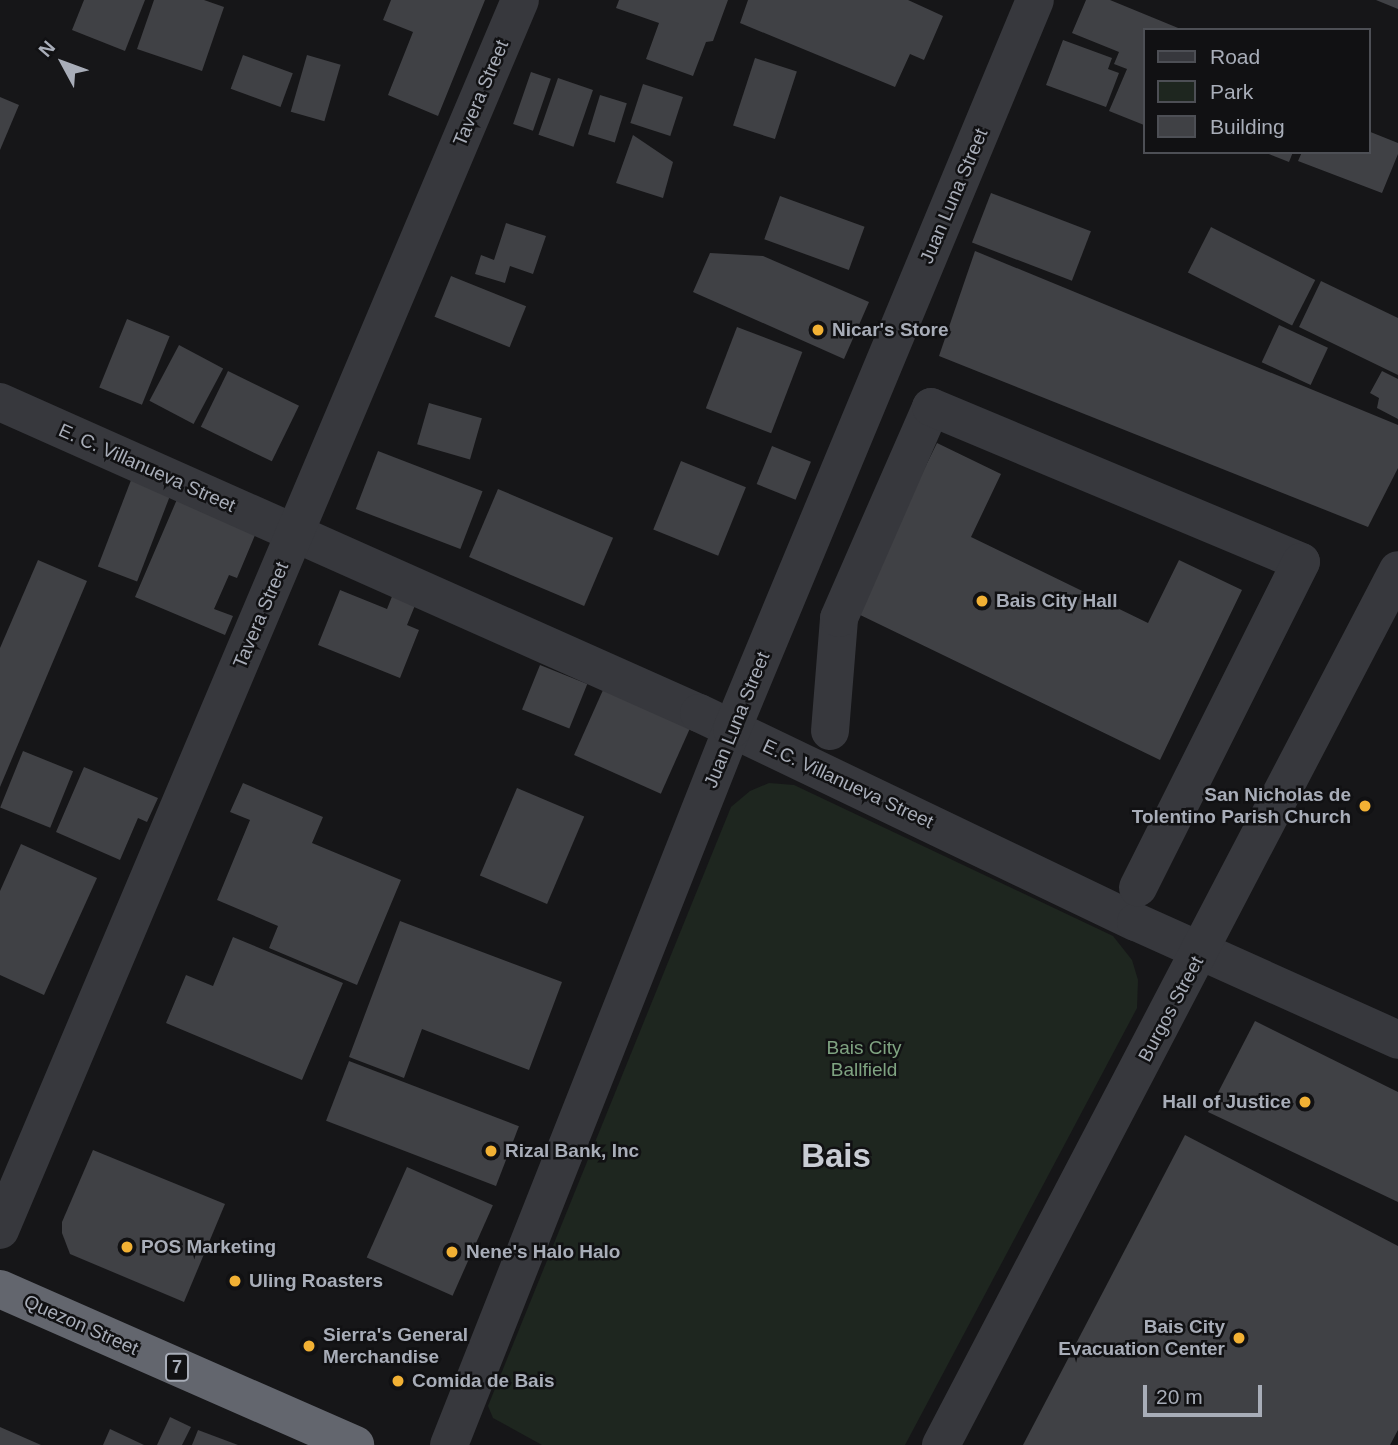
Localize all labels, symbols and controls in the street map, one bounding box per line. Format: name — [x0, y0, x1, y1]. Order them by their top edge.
north arrow — [28, 28, 98, 98]
legend — [1142, 28, 1370, 154]
text: N — [34, 37, 59, 61]
street label: Tavera Street — [448, 37, 514, 149]
text: Road — [1210, 45, 1260, 68]
text: Park — [1210, 80, 1253, 103]
text: Building — [1210, 115, 1285, 138]
street label: Juan Luna Street — [915, 125, 993, 267]
place label: Nicar's Store — [832, 319, 948, 341]
marker: Nicar's Store — [810, 322, 826, 338]
street label: E. C. Villanueva Street — [55, 419, 239, 517]
street label: Tavera Street — [228, 559, 294, 671]
place label: Bais City Hall — [996, 590, 1117, 612]
marker: Bais City Hall — [974, 593, 990, 609]
street label: Juan Luna Street — [699, 649, 775, 791]
street label: E.C. Villanueva Street — [759, 734, 937, 834]
place label: San Nicholas de Tolentino Parish Church — [1132, 784, 1351, 828]
marker: San Nicholas de Tolentino Parish Church — [1357, 798, 1373, 814]
street label: Burgos Street — [1134, 952, 1208, 1066]
park label: Bais City Ballfield — [827, 1037, 901, 1081]
place label: Hall of Justice — [1162, 1091, 1291, 1113]
marker: Hall of Justice — [1297, 1094, 1313, 1110]
district label: Bais — [801, 1136, 871, 1176]
place label: Rizal Bank, Inc — [505, 1140, 639, 1162]
marker: Rizal Bank, Inc — [483, 1143, 499, 1159]
place label: POS Marketing — [141, 1236, 276, 1258]
marker: POS Marketing — [119, 1239, 135, 1255]
place label: Nene's Halo Halo — [466, 1241, 620, 1263]
marker: Nene's Halo Halo — [444, 1244, 460, 1260]
place label: Uling Roasters — [249, 1270, 383, 1292]
marker: Uling Roasters — [227, 1273, 243, 1289]
street label: Quezon Street — [20, 1290, 142, 1360]
place label: Bais City Evacuation Center — [1058, 1316, 1225, 1360]
place label: Sierra's General Merchandise — [323, 1324, 468, 1368]
marker: Bais City Evacuation Center — [1231, 1330, 1247, 1346]
marker: Sierra's General Merchandise — [301, 1338, 317, 1354]
road number: 7 — [165, 1352, 189, 1382]
place label: Comida de Bais — [412, 1370, 555, 1392]
scale bar — [1146, 1372, 1265, 1416]
marker: Comida de Bais — [390, 1373, 406, 1389]
text: 20 m — [1156, 1385, 1203, 1408]

